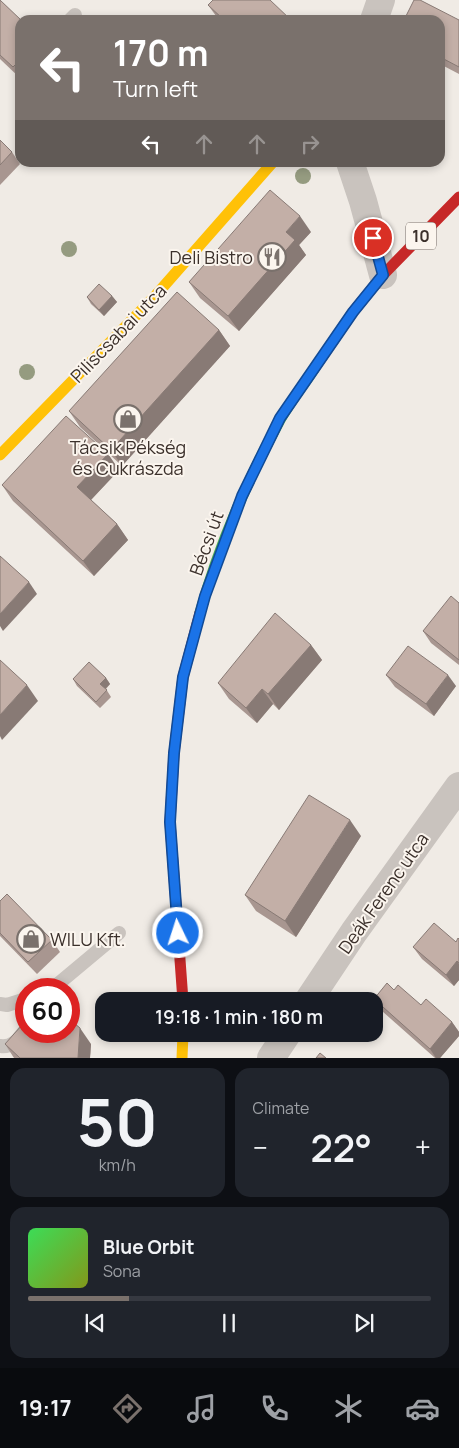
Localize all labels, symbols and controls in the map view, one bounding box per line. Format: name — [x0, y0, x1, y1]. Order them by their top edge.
text: 170 m — [113, 29, 209, 77]
icon: left — [30, 35, 95, 100]
text: Turn left — [113, 74, 198, 104]
icon: left — [137, 130, 165, 158]
icon: ahead — [190, 130, 218, 158]
icon: ahead — [243, 130, 271, 158]
icon: right — [296, 130, 324, 158]
pin — [352, 217, 394, 259]
road number: 10 — [406, 222, 436, 250]
icon: arrive — [359, 224, 387, 252]
restaurant icon: Deli Bistro — [257, 242, 287, 272]
place label: Deli Bistro — [170, 245, 253, 269]
street label: Piliscsabai utca — [65, 279, 171, 387]
shop icon: Tácsik Pékség és Cukrászda — [113, 404, 143, 434]
place label: Tácsik Pékség és Cukrászda — [70, 435, 186, 480]
street label: Bécsi út — [183, 508, 229, 578]
street label: Deák Ferenc utca — [332, 828, 434, 958]
position arrow — [151, 906, 203, 958]
shop icon: WILU Kft. — [16, 924, 46, 954]
place label: WILU Kft. — [50, 927, 125, 951]
speed limit sign: 60 — [15, 978, 80, 1043]
text: 19:18 · 1 min · 180 m — [155, 1004, 323, 1030]
text: 50 — [77, 1077, 158, 1166]
text: Climate — [253, 1097, 309, 1119]
text: 22° — [310, 1121, 372, 1173]
text: − — [253, 1128, 268, 1166]
text: + — [415, 1128, 431, 1166]
text: km/h — [99, 1154, 136, 1176]
text: Blue Orbit — [103, 1234, 195, 1260]
text: Sona — [103, 1260, 141, 1282]
icon: previous — [81, 1309, 109, 1337]
icon: pause — [215, 1309, 243, 1337]
icon: next — [350, 1309, 378, 1337]
icon: directions — [110, 1391, 145, 1426]
icon: music — [184, 1391, 219, 1426]
icon: phone — [257, 1391, 292, 1426]
icon: climate — [331, 1391, 366, 1426]
icon: car — [405, 1391, 440, 1426]
text: 19:17 — [19, 1393, 72, 1423]

